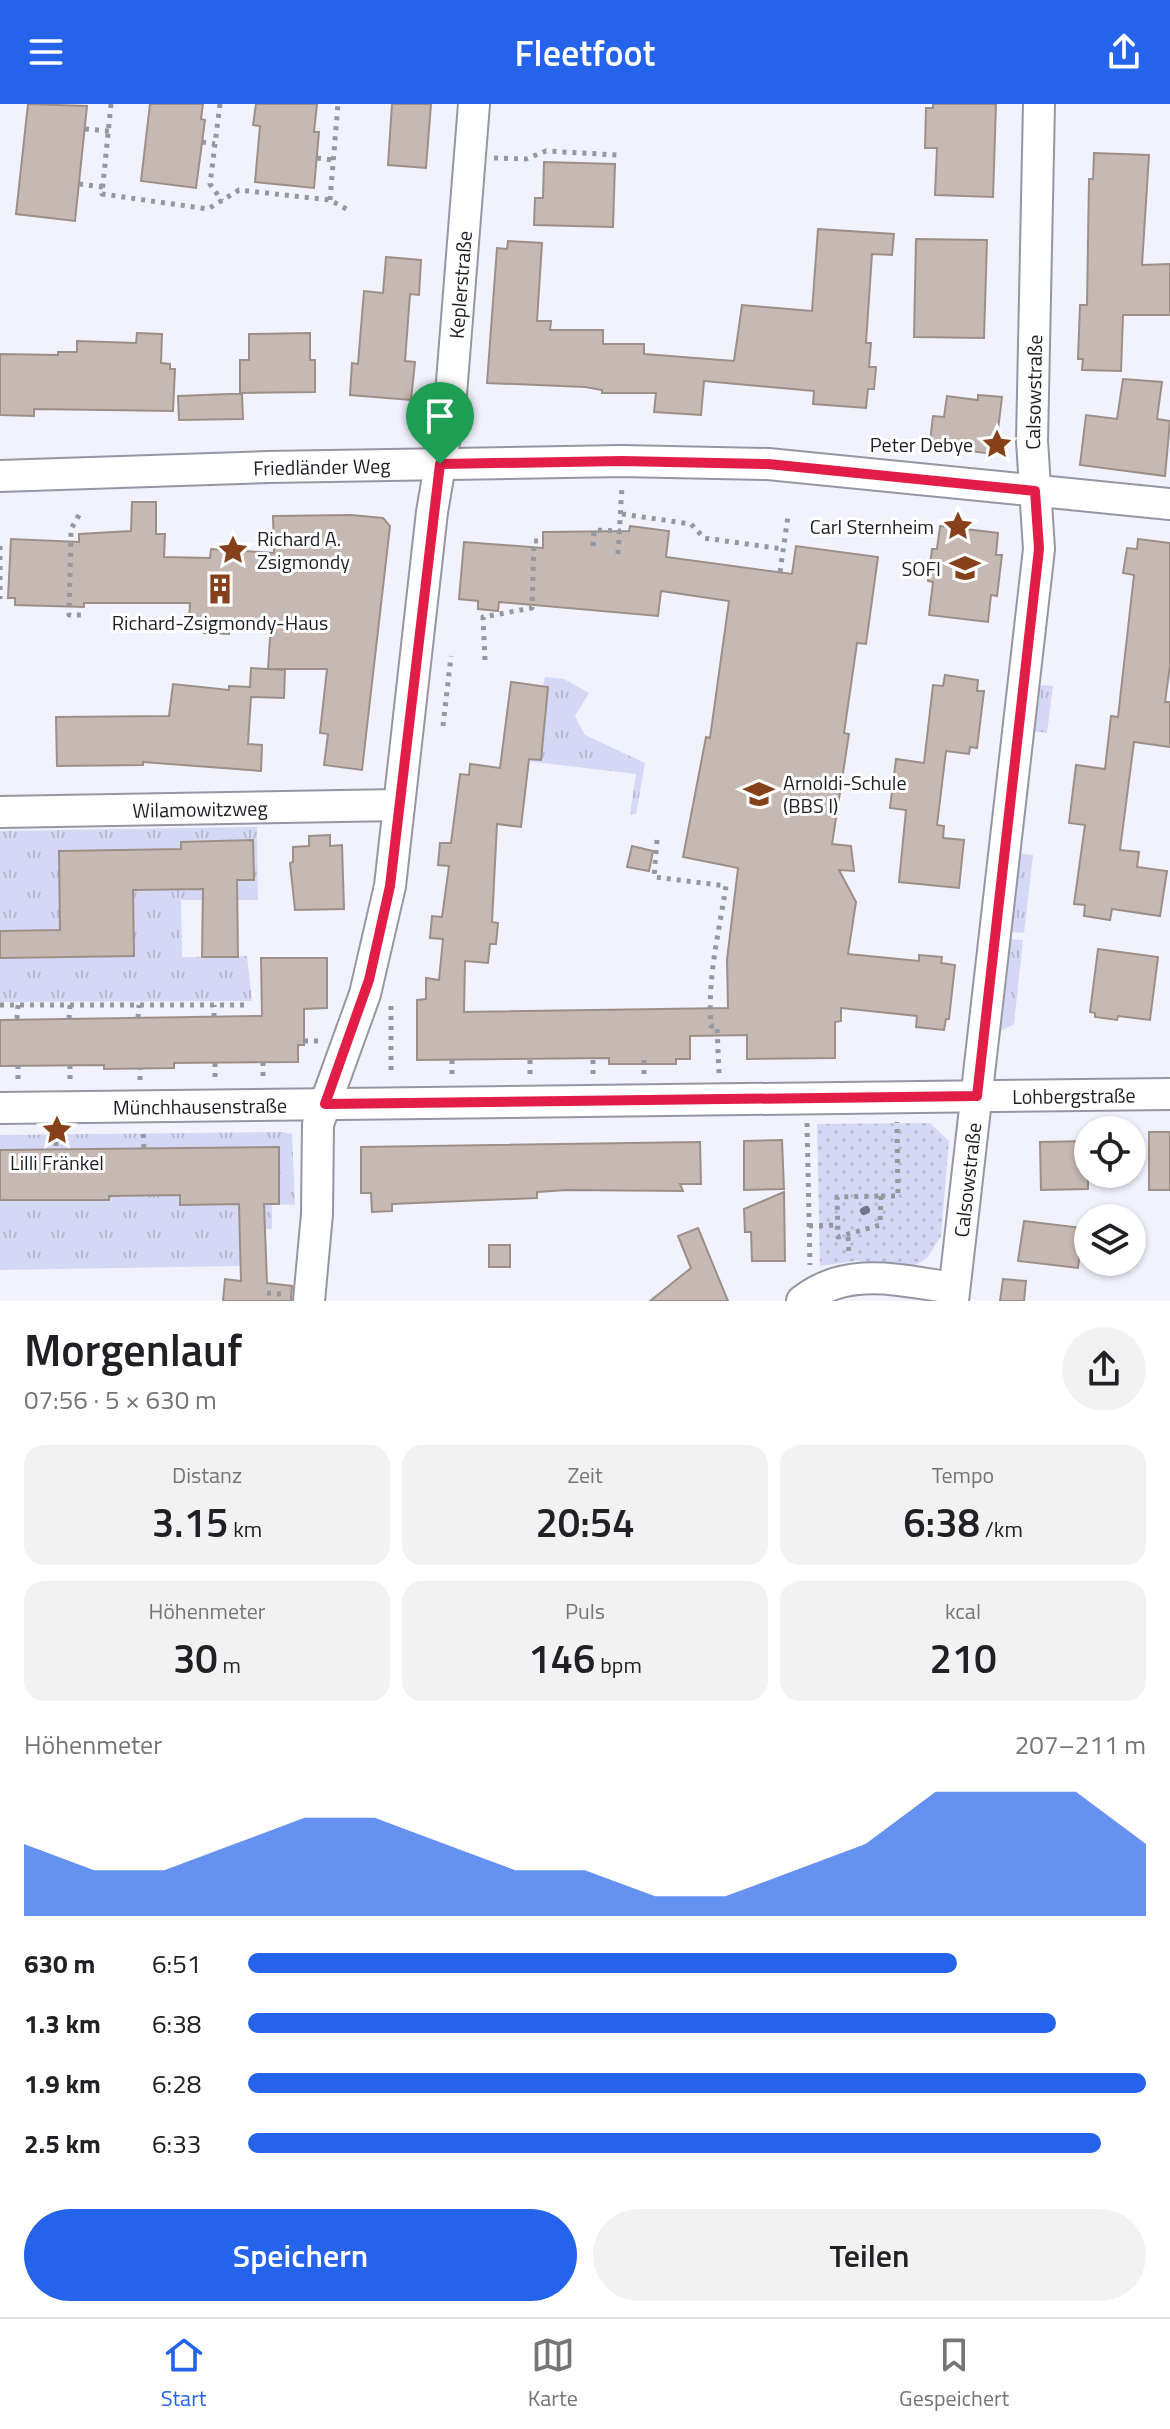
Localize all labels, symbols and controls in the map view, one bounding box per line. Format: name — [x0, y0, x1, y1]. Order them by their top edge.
text: Fleetfoot — [515, 25, 655, 80]
icon: menu — [24, 30, 68, 74]
icon: share — [1102, 30, 1146, 74]
street label: Keplerstraße — [440, 230, 479, 340]
street label: Calsowstraße — [1016, 334, 1050, 451]
pin — [406, 382, 474, 464]
icon: arrive — [418, 394, 462, 438]
place icon: Peter Debye — [980, 427, 1014, 461]
place label: Peter Debye — [870, 429, 973, 460]
street label: Friedländer Weg — [253, 449, 391, 483]
place icon: Carl Sternheim — [941, 509, 975, 543]
place label: Carl Sternheim — [810, 511, 934, 542]
place label: Richard A. Zsigmondy — [257, 523, 350, 577]
place icon: Richard A. Zsigmondy — [216, 533, 250, 567]
school or university icon: SOFI — [948, 551, 982, 585]
place label: SOFI — [902, 553, 941, 584]
building icon: Richard-Zsigmondy-Haus — [203, 572, 237, 606]
place label: Richard-Zsigmondy-Haus — [112, 607, 328, 638]
place label: Arnoldi-Schule (BBS I) — [783, 767, 907, 821]
school or university icon: Arnoldi-Schule (BBS I) — [742, 777, 776, 811]
street label: Wilamowitzweg — [132, 792, 268, 825]
street label: Lohbergstraße — [1012, 1079, 1136, 1111]
street label: Münchhausenstraße — [113, 1089, 287, 1122]
place icon: Lilli Fränkel — [40, 1113, 74, 1147]
map controls — [1074, 1116, 1146, 1276]
button: locate — [1074, 1116, 1146, 1188]
street label: Calsowstraße — [945, 1121, 989, 1239]
place label: Lilli Fränkel — [10, 1147, 104, 1178]
button: layers — [1074, 1204, 1146, 1276]
text: Morgenlauf — [24, 1316, 242, 1383]
button: share — [1062, 1327, 1146, 1411]
text: 07:56 · 5 × 630 m — [24, 1380, 217, 1419]
text: Distanz — [172, 1458, 242, 1492]
text: Zeit — [567, 1458, 603, 1492]
text: Tempo — [932, 1458, 994, 1492]
text: 3.15 — [152, 1492, 228, 1553]
text: 20:54 — [535, 1492, 635, 1553]
text: 6:38 — [903, 1492, 980, 1553]
text: km — [228, 1512, 262, 1546]
text: /km — [980, 1512, 1023, 1546]
text: Höhenmeter — [149, 1594, 265, 1628]
text: Puls — [565, 1594, 605, 1628]
text: kcal — [945, 1594, 981, 1628]
text: 30 — [173, 1628, 218, 1689]
text: 146 — [528, 1628, 595, 1689]
text: 210 — [929, 1628, 997, 1689]
text: m — [218, 1648, 241, 1682]
text: bpm — [595, 1648, 642, 1682]
text: Höhenmeter — [24, 1725, 162, 1764]
text: 207–211 m — [1015, 1725, 1146, 1764]
text: 630 m — [24, 1944, 95, 1983]
text: 6:51 — [152, 1944, 201, 1983]
text: 1.3 km — [24, 2004, 101, 2043]
text: 6:38 — [152, 2004, 201, 2043]
text: 1.9 km — [24, 2064, 101, 2103]
text: 6:28 — [152, 2064, 201, 2103]
text: 2.5 km — [24, 2124, 101, 2163]
text: 6:33 — [152, 2124, 201, 2163]
button: Speichern — [24, 2209, 577, 2301]
button: Teilen — [593, 2209, 1146, 2301]
tab: Start — [161, 2333, 206, 2415]
tab: Karte — [528, 2333, 578, 2415]
tab: Gespeichert — [899, 2333, 1009, 2415]

